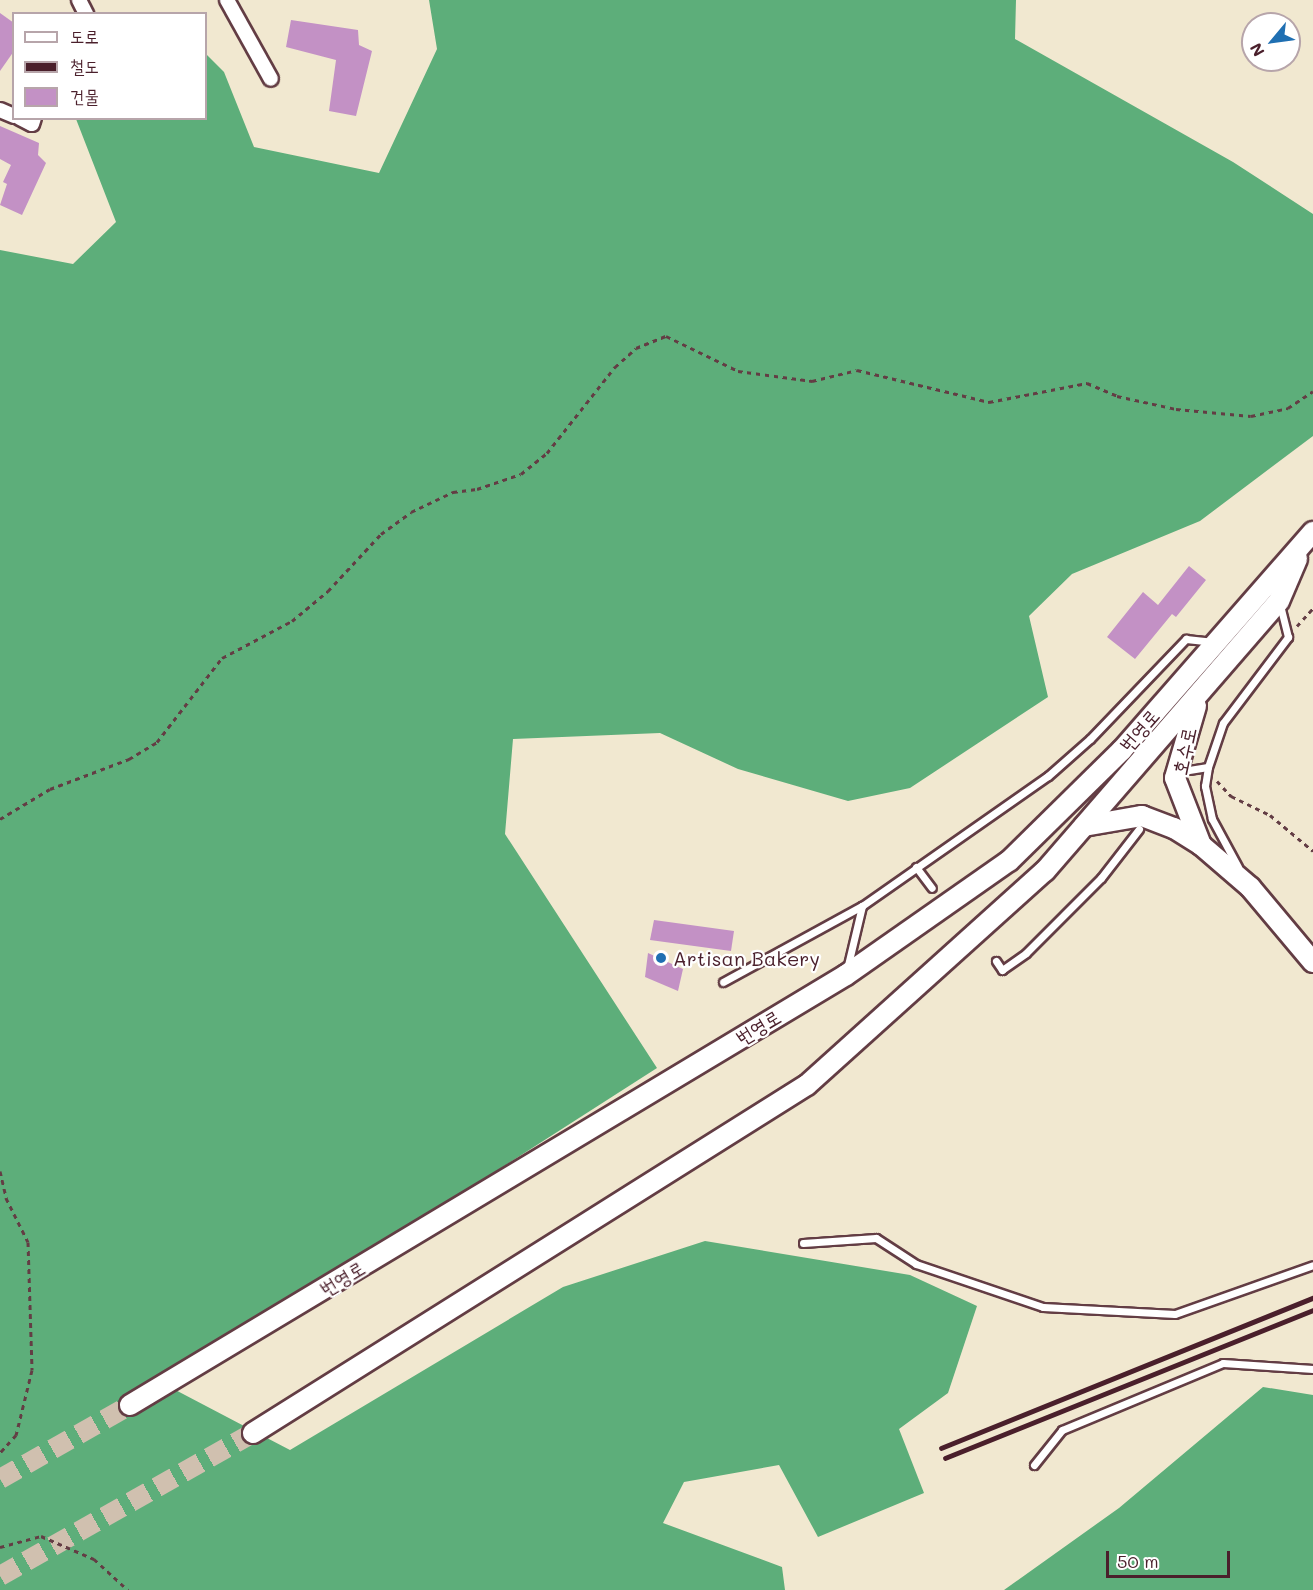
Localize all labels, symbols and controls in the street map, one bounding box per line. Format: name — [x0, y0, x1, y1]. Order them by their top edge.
legend — [12, 12, 207, 120]
north arrow — [1241, 12, 1301, 72]
text: 도로 — [70, 24, 99, 48]
text: N — [1244, 40, 1269, 60]
text: 철도 — [70, 54, 99, 78]
text: 건물 — [70, 84, 99, 108]
street label: 번영로 — [1114, 704, 1164, 756]
street label: 호수로 — [1167, 725, 1201, 777]
place label: Artisan Bakery — [673, 946, 820, 970]
marker: Artisan Bakery — [654, 951, 668, 965]
street label: 번영로 — [731, 1004, 785, 1050]
street label: 번영로 — [315, 1255, 369, 1301]
scale bar — [1109, 1539, 1234, 1577]
text: 50 m — [1117, 1549, 1159, 1573]

